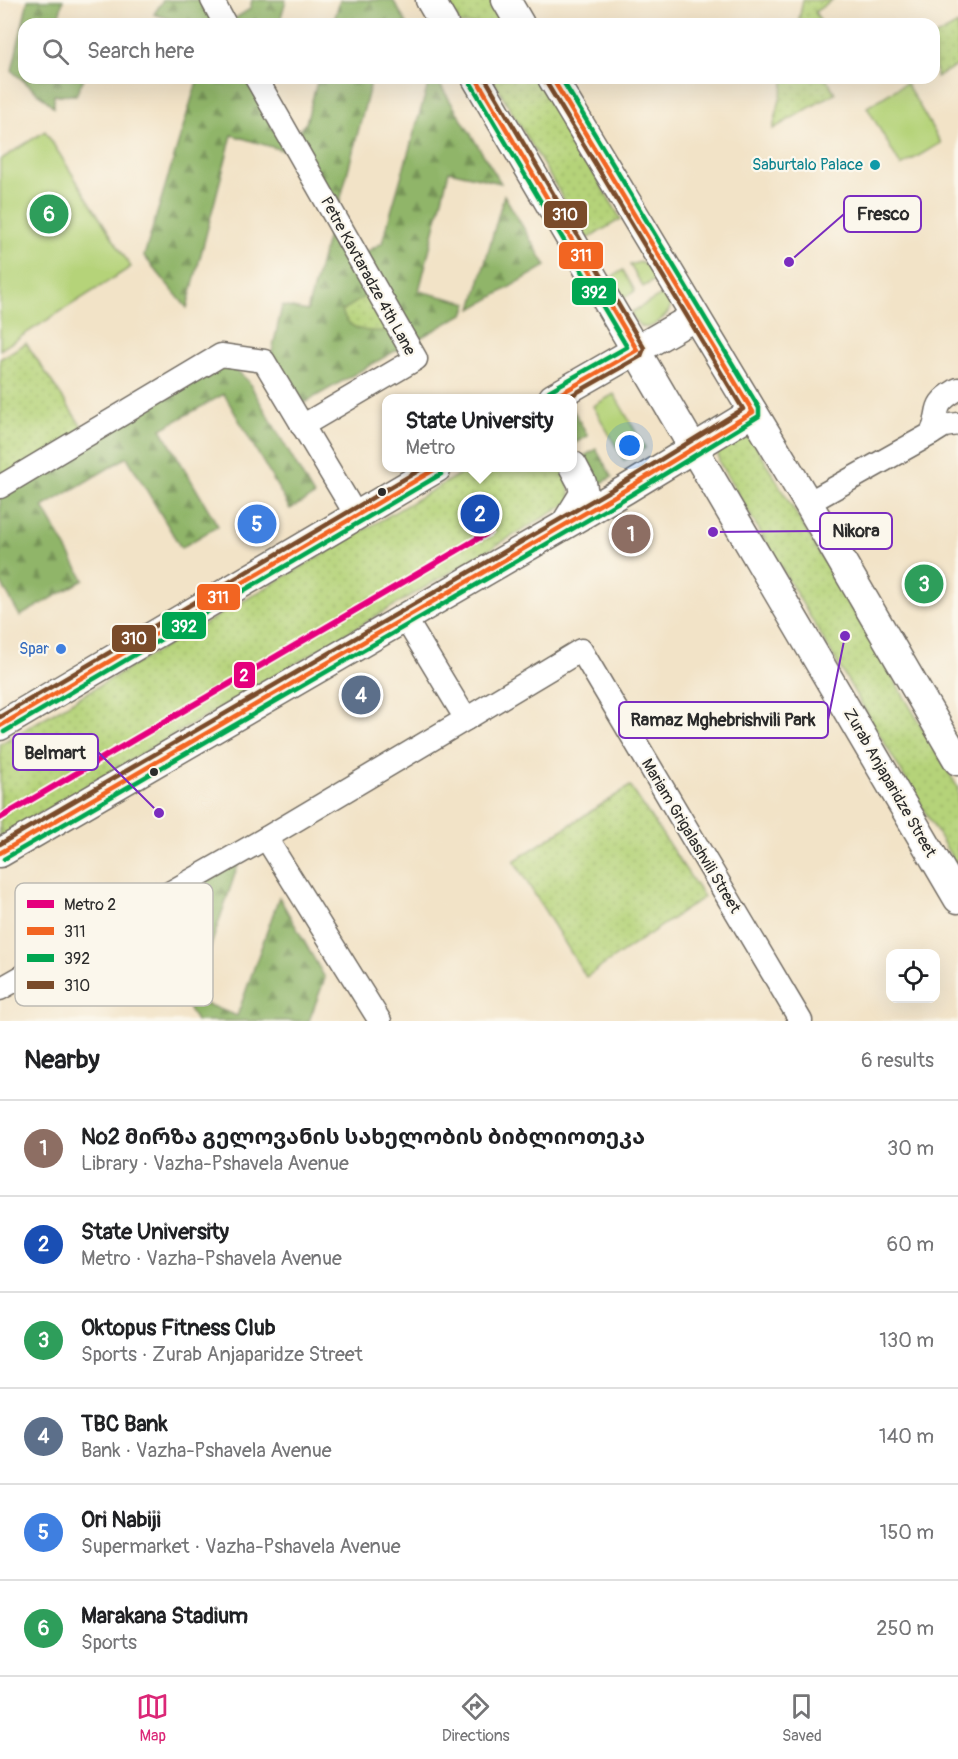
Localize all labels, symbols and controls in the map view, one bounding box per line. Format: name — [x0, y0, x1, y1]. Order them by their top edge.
search box — [18, 18, 940, 84]
icon: search — [39, 35, 72, 68]
text: Search here — [87, 37, 194, 65]
place label: Saburtalo Palace — [752, 155, 863, 175]
marker: Saburtalo Palace — [868, 158, 882, 172]
pin: 6 — [29, 192, 68, 236]
street label: Petre Kavtaradze 4th Lane — [316, 193, 420, 359]
callout: Fresco — [844, 196, 921, 232]
line badge: 310 — [543, 200, 588, 229]
text: Fresco — [857, 203, 910, 226]
text: 310 — [552, 205, 578, 225]
line badge: 311 — [558, 241, 604, 270]
text: 311 — [570, 246, 592, 266]
line badge: 392 — [571, 277, 617, 306]
text: 392 — [581, 283, 607, 303]
popup — [382, 394, 577, 472]
text: State University — [406, 407, 553, 435]
your location — [615, 431, 644, 460]
text: Metro — [406, 435, 455, 460]
unlabelled marker — [376, 486, 388, 498]
pin: 2 — [460, 492, 500, 536]
pin: 5 — [238, 502, 276, 546]
pin: 1 — [612, 512, 650, 556]
callout: Nikora — [820, 513, 892, 549]
text: Nikora — [832, 520, 880, 543]
pin: 3 — [904, 562, 944, 606]
line badge: 311 — [196, 583, 241, 611]
text: 311 — [207, 588, 229, 608]
line badge: 392 — [161, 611, 207, 640]
text: 392 — [171, 617, 197, 637]
line badge: 310 — [111, 624, 157, 653]
text: 310 — [121, 629, 147, 649]
place label: Spar — [19, 639, 49, 659]
marker: Spar — [54, 642, 68, 656]
line badge: 2 — [233, 661, 256, 689]
text: 2 — [240, 666, 249, 686]
pin: 4 — [342, 672, 380, 718]
callout: Ramaz Mghebrishvili Park — [619, 702, 828, 738]
street label: Zurab Anjaparidze Street — [839, 705, 941, 861]
text: Ramaz Mghebrishvili Park — [630, 709, 816, 732]
callout: Belmart — [13, 734, 98, 770]
text: Belmart — [24, 742, 86, 765]
street label: Mariam Grigalashvili Street — [637, 755, 745, 917]
unlabelled marker — [148, 766, 160, 778]
legend — [15, 883, 213, 1006]
text: Metro 2 — [64, 895, 116, 915]
text: 311 — [64, 922, 85, 942]
text: 392 — [64, 949, 90, 969]
map controls — [886, 949, 940, 1003]
button: locate — [886, 949, 940, 1003]
text: 310 — [64, 976, 90, 996]
text: Nearby — [24, 1044, 100, 1076]
text: 6 results — [861, 1048, 934, 1073]
text: №2 მირზა გელოვანის სახელობის ბიბლიოთეკა — [81, 1123, 645, 1151]
text: 1 — [40, 1136, 47, 1161]
text: 30 m — [887, 1136, 934, 1161]
text: Library · Vazha-Pshavela Avenue — [81, 1151, 349, 1176]
text: State University — [81, 1218, 229, 1246]
text: 2 — [38, 1232, 49, 1257]
text: 60 m — [887, 1232, 934, 1257]
text: Metro · Vazha-Pshavela Avenue — [81, 1246, 342, 1271]
text: Oktopus Fitness Club — [81, 1314, 276, 1342]
text: 3 — [38, 1328, 49, 1353]
text: 130 m — [879, 1328, 934, 1353]
text: Sports · Zurab Anjaparidze Street — [81, 1342, 363, 1367]
text: TBC Bank — [81, 1410, 168, 1438]
text: 4 — [38, 1424, 49, 1449]
text: 140 m — [879, 1424, 934, 1449]
text: Bank · Vazha-Pshavela Avenue — [81, 1438, 332, 1463]
text: Ori Nabiji — [81, 1506, 161, 1534]
text: 5 — [38, 1520, 49, 1545]
text: 150 m — [880, 1520, 934, 1545]
text: Supermarket · Vazha-Pshavela Avenue — [81, 1534, 401, 1559]
text: Marakana Stadium — [81, 1602, 248, 1630]
text: 6 — [38, 1616, 49, 1641]
text: 250 m — [876, 1616, 934, 1641]
text: Sports — [81, 1630, 137, 1655]
tab: Map — [136, 1690, 169, 1746]
tab: Directions — [442, 1690, 510, 1746]
tab: Saved — [782, 1690, 822, 1746]

